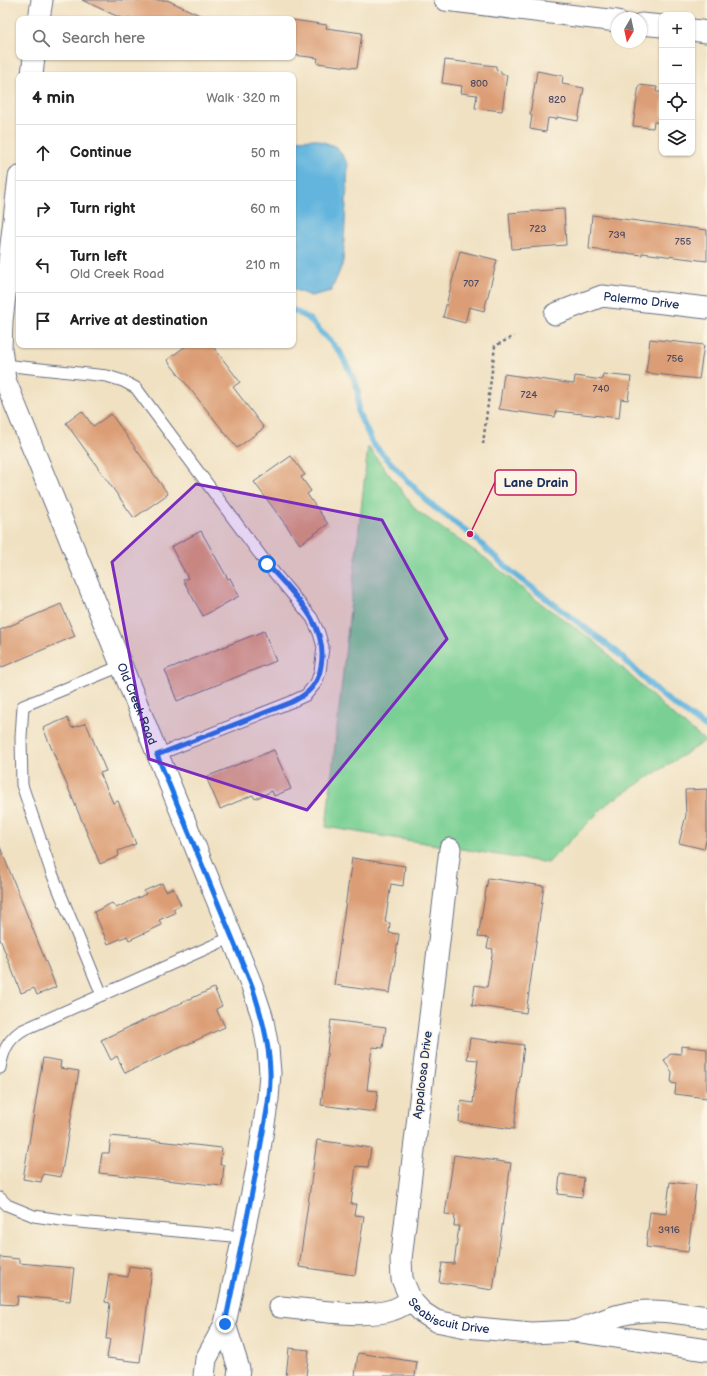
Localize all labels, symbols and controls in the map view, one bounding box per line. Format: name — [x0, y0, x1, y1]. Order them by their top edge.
north arrow — [611, 12, 647, 48]
map controls — [659, 12, 695, 156]
button: + — [659, 12, 695, 48]
search box — [16, 16, 296, 60]
icon: search — [30, 27, 52, 49]
text: Search here — [62, 29, 145, 48]
button: − — [659, 48, 695, 84]
house number: 800 — [470, 78, 488, 90]
button: locate — [659, 84, 695, 120]
text: 4 min — [32, 88, 75, 108]
text: Walk · 320 m — [206, 90, 280, 106]
house number: 820 — [548, 94, 566, 106]
button: layers — [659, 120, 695, 156]
icon: ahead — [32, 142, 54, 164]
text: Continue — [70, 143, 132, 162]
text: 50 m — [251, 145, 280, 161]
icon: right — [32, 198, 54, 220]
text: Turn right — [70, 199, 135, 218]
text: 60 m — [250, 201, 280, 217]
house number: 723 — [530, 223, 546, 235]
house number: 739 — [609, 229, 626, 241]
house number: 755 — [675, 236, 691, 248]
text: Turn left — [70, 247, 127, 266]
icon: left — [32, 254, 54, 276]
text: 210 m — [246, 257, 280, 273]
text: Old Creek Road — [70, 266, 164, 282]
house number: 707 — [463, 278, 479, 290]
street label: Palermo Drive — [603, 289, 680, 312]
icon: arrive — [32, 310, 54, 332]
text: Arrive at destination — [70, 311, 208, 330]
house number: 756 — [667, 353, 683, 365]
house number: 740 — [593, 383, 610, 395]
house number: 724 — [521, 389, 537, 401]
callout: Lane Drain — [495, 470, 576, 495]
text: Lane Drain — [504, 475, 568, 491]
route start — [258, 555, 276, 573]
street label: Old Creek Road — [114, 661, 160, 747]
street label: Appaloosa Drive — [410, 1030, 436, 1120]
house number: 3916 — [658, 1224, 680, 1236]
street label: Seabiscuit Drive — [405, 1294, 490, 1337]
route end — [216, 1315, 234, 1333]

